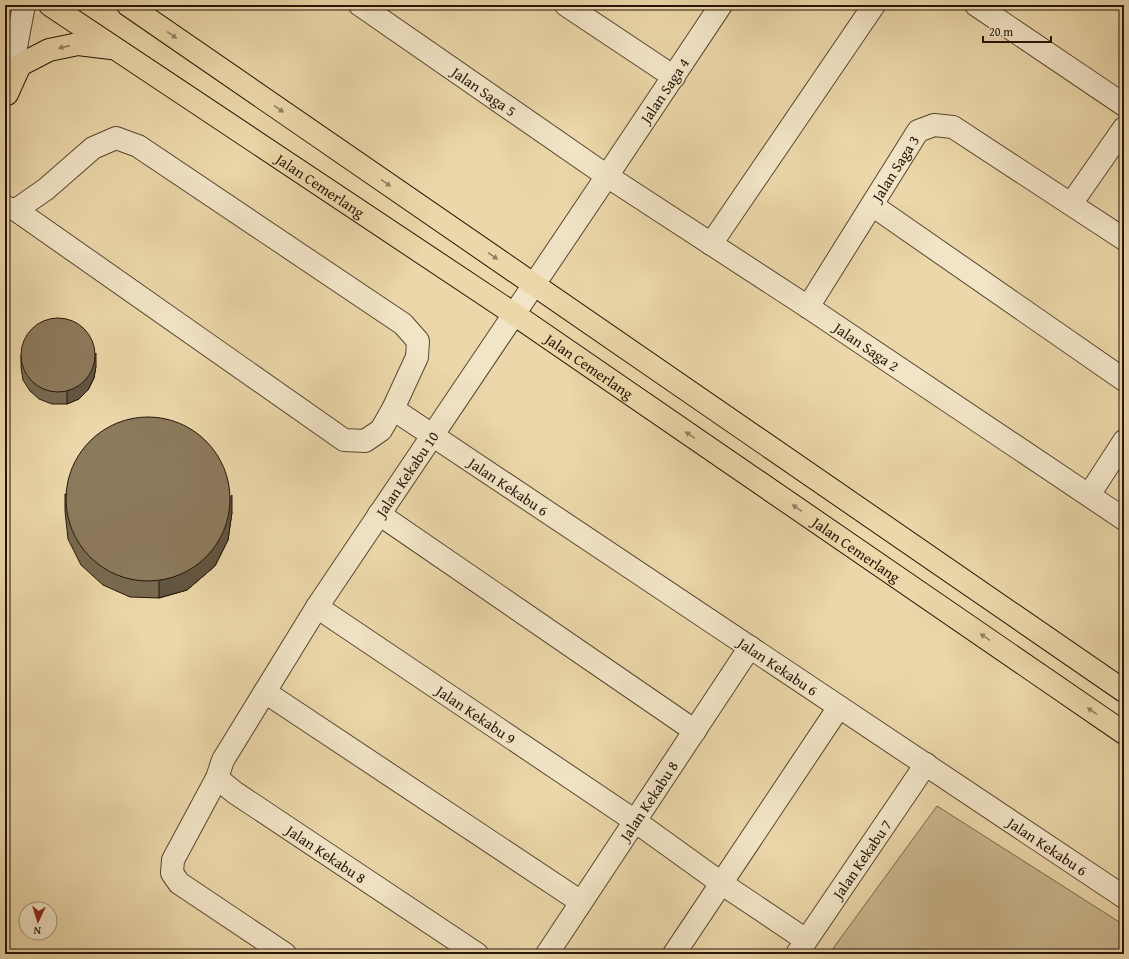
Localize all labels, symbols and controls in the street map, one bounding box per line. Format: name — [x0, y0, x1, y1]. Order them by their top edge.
scale bar — [983, 18, 1051, 44]
text: 20 m — [989, 23, 1013, 40]
one-way arrow — [166, 31, 177, 39]
one-way arrow — [57, 44, 69, 50]
street label: Jalan Saga 4 — [634, 53, 694, 129]
street label: Jalan Saga 5 — [446, 60, 521, 121]
one-way arrow — [274, 105, 284, 113]
street label: Jalan Saga 3 — [865, 131, 924, 207]
street label: Jalan Cemerlang — [270, 147, 370, 223]
one-way arrow — [380, 179, 392, 186]
one-way arrow — [488, 252, 498, 260]
street label: Jalan Saga 2 — [828, 316, 903, 376]
street label: Jalan Cemerlang — [539, 327, 638, 404]
street label: Jalan Kekabu 10 — [369, 427, 443, 522]
one-way arrow — [684, 431, 695, 439]
street label: Jalan Kekabu 6 — [463, 451, 553, 520]
one-way arrow — [791, 504, 802, 512]
street label: Jalan Cemerlang — [807, 510, 905, 587]
street label: Jalan Kekabu 6 — [732, 631, 822, 700]
one-way arrow — [979, 634, 990, 641]
street label: Jalan Kekabu 9 — [431, 679, 520, 749]
one-way arrow — [1087, 707, 1097, 715]
street label: Jalan Kekabu 8 — [613, 756, 683, 846]
street label: Jalan Kekabu 6 — [1002, 811, 1092, 880]
street label: Jalan Kekabu 7 — [826, 815, 896, 904]
street label: Jalan Kekabu 8 — [281, 818, 370, 888]
north arrow — [18, 901, 58, 941]
text: N — [32, 923, 42, 939]

